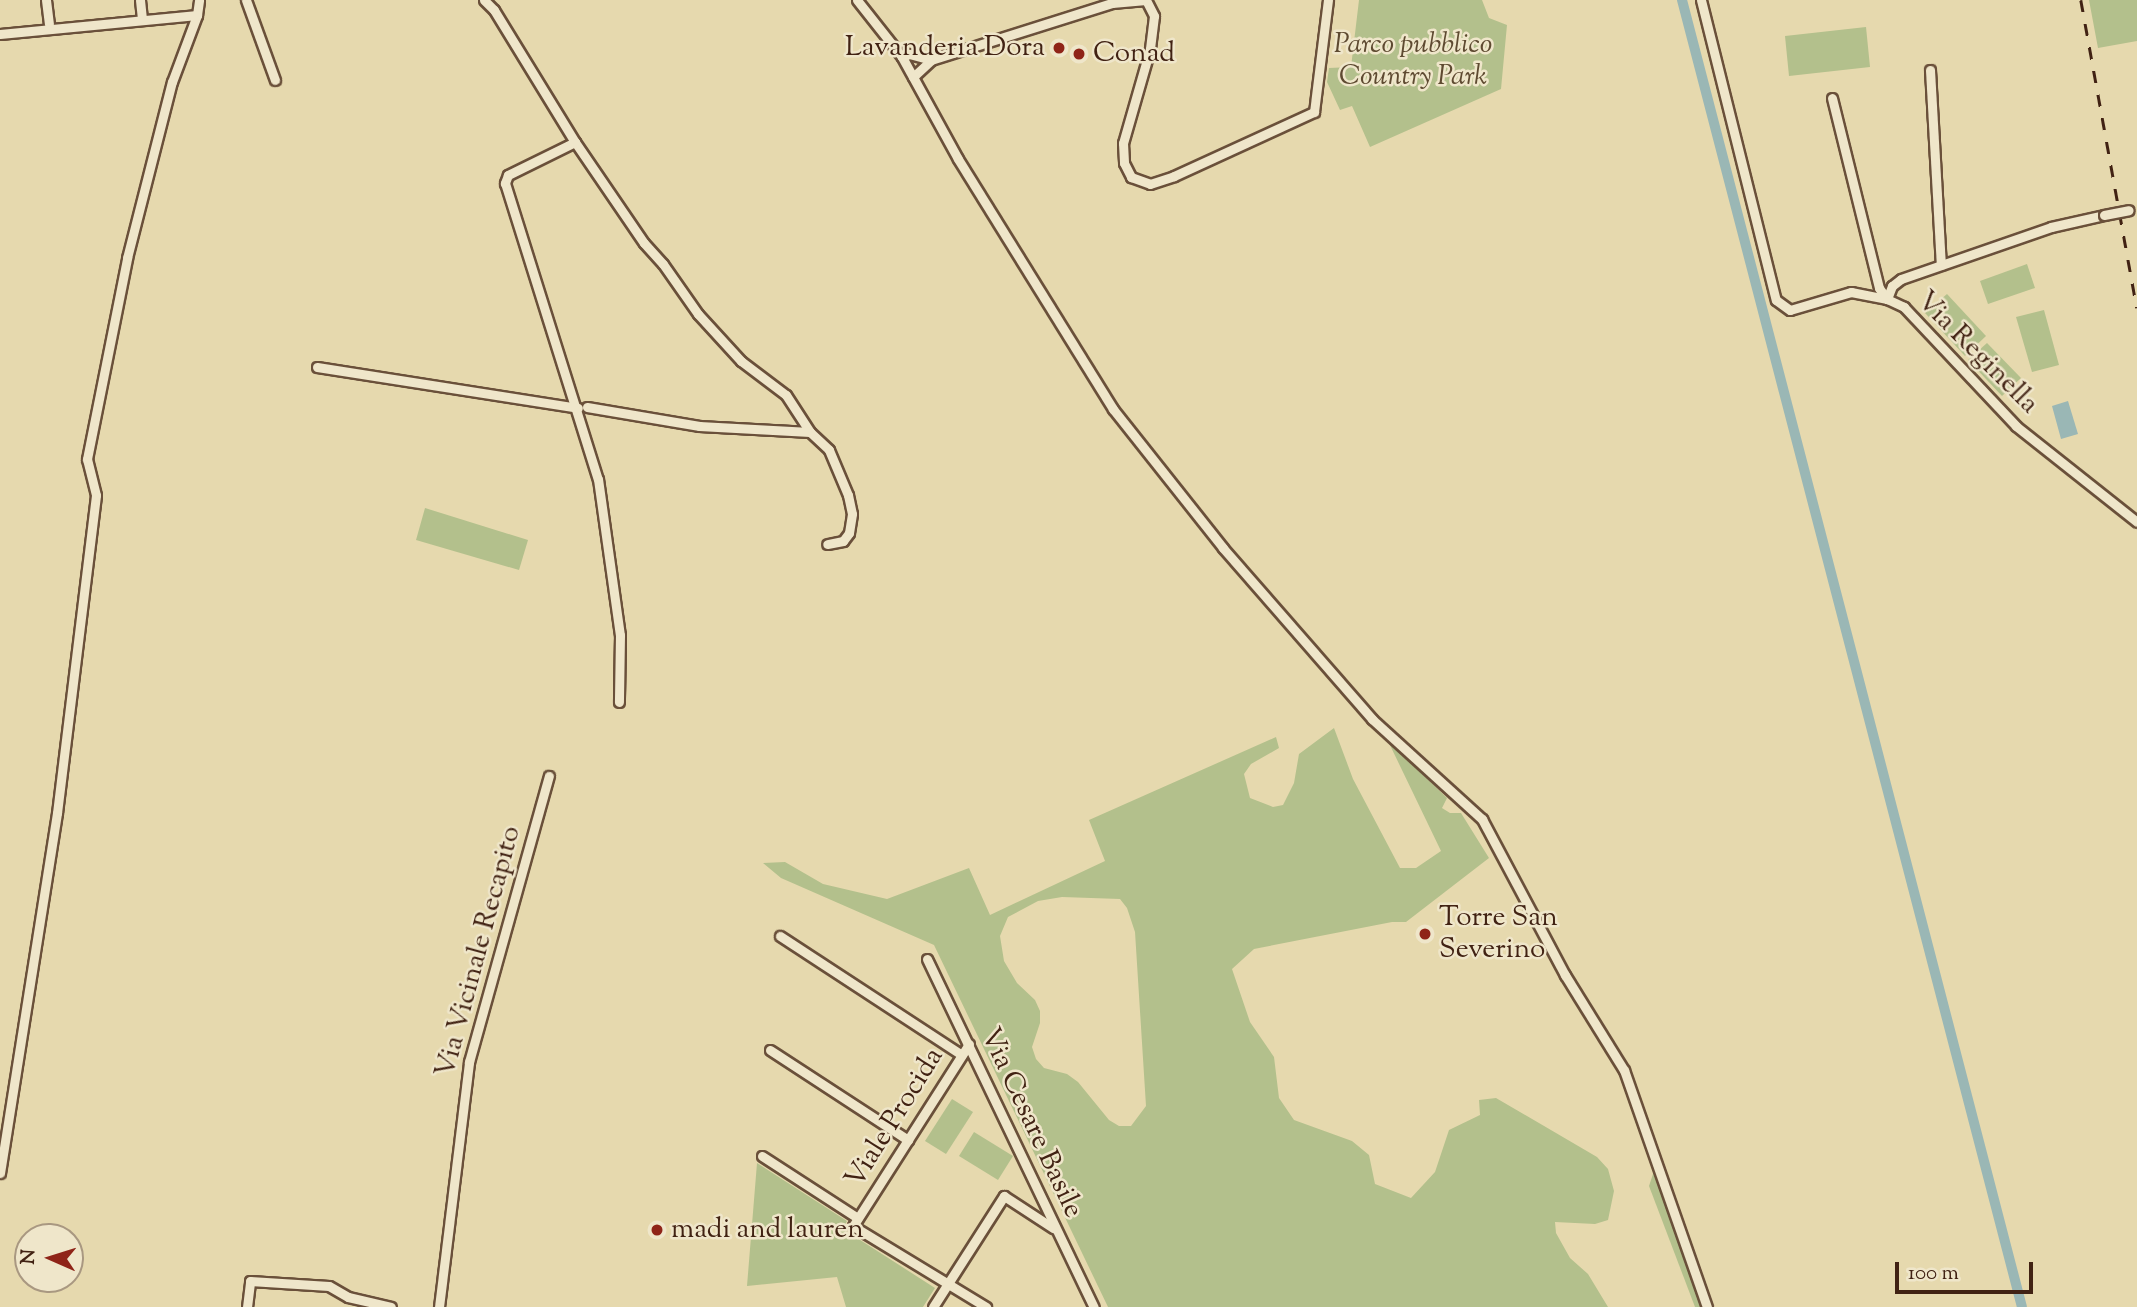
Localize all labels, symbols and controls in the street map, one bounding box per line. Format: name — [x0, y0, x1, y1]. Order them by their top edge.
park label: Parco pubblico Country Park — [1334, 28, 1492, 94]
place label: Lavanderia Dora — [845, 31, 1045, 65]
place label: Conad — [1093, 37, 1175, 71]
marker: Lavanderia Dora — [1051, 40, 1067, 56]
marker: Conad — [1071, 46, 1087, 62]
street label: Via Reginella — [1909, 285, 2045, 421]
street label: Via Vicinale Recapito — [429, 823, 529, 1081]
place label: Torre San Severino — [1439, 901, 1558, 967]
marker: Torre San Severino — [1417, 926, 1433, 942]
street label: Via Cesare Basile — [972, 1023, 1090, 1223]
street label: Viale Procida — [839, 1042, 951, 1194]
place label: madi and lauren — [671, 1213, 864, 1247]
marker: madi and lauren — [649, 1222, 665, 1238]
north arrow — [14, 1223, 84, 1293]
scale bar — [1899, 1248, 2037, 1292]
text: N — [16, 1249, 43, 1265]
text: 100 m — [1908, 1259, 1959, 1289]

